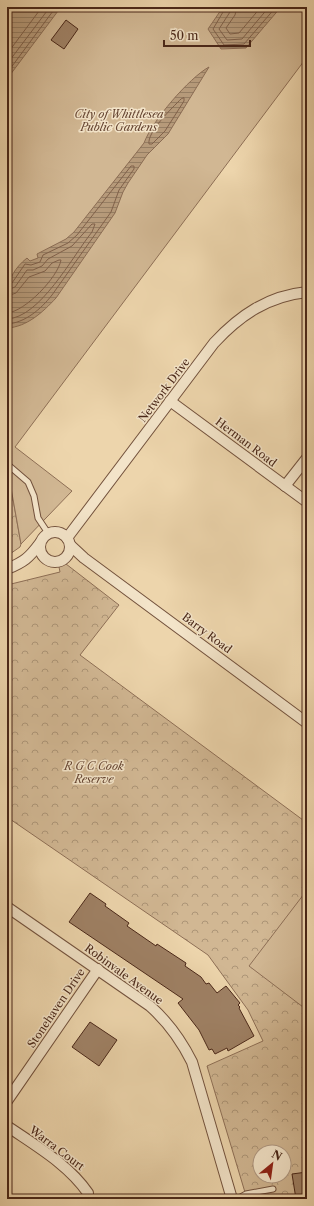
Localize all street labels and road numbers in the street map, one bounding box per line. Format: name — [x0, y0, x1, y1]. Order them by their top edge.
street label: Network Drive — [135, 355, 193, 425]
street label: Herman Road — [213, 414, 280, 470]
street label: Barry Road — [179, 610, 235, 656]
street label: Robinvale Avenue — [82, 941, 166, 1007]
street label: Stonehaven Drive — [24, 966, 88, 1050]
street label: Warra Court — [26, 1122, 87, 1173]

